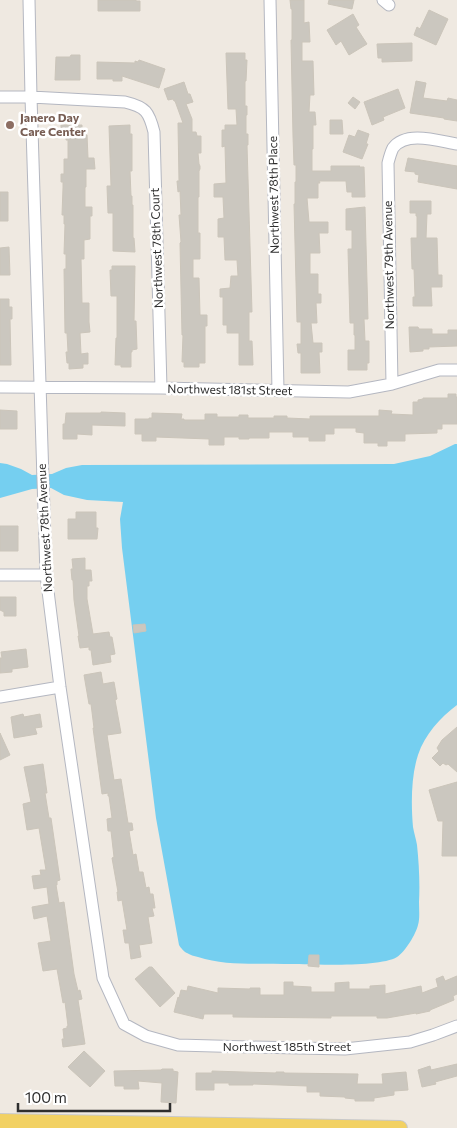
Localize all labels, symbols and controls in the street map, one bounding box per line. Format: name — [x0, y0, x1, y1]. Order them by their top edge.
place label: Janero Day Care Center — [20, 110, 86, 138]
marker: Janero Day Care Center — [4, 119, 16, 131]
street label: Northwest 78th Place — [265, 136, 281, 254]
street label: Northwest 78th Court — [147, 187, 165, 309]
street label: Northwest 79th Avenue — [380, 201, 396, 329]
street label: Northwest 181st Street — [167, 381, 293, 397]
street label: Northwest 78th Avenue — [34, 463, 54, 593]
street label: Northwest 185th Street — [223, 1039, 351, 1053]
scale bar — [18, 1080, 170, 1112]
text: 100 m — [25, 1088, 67, 1106]

